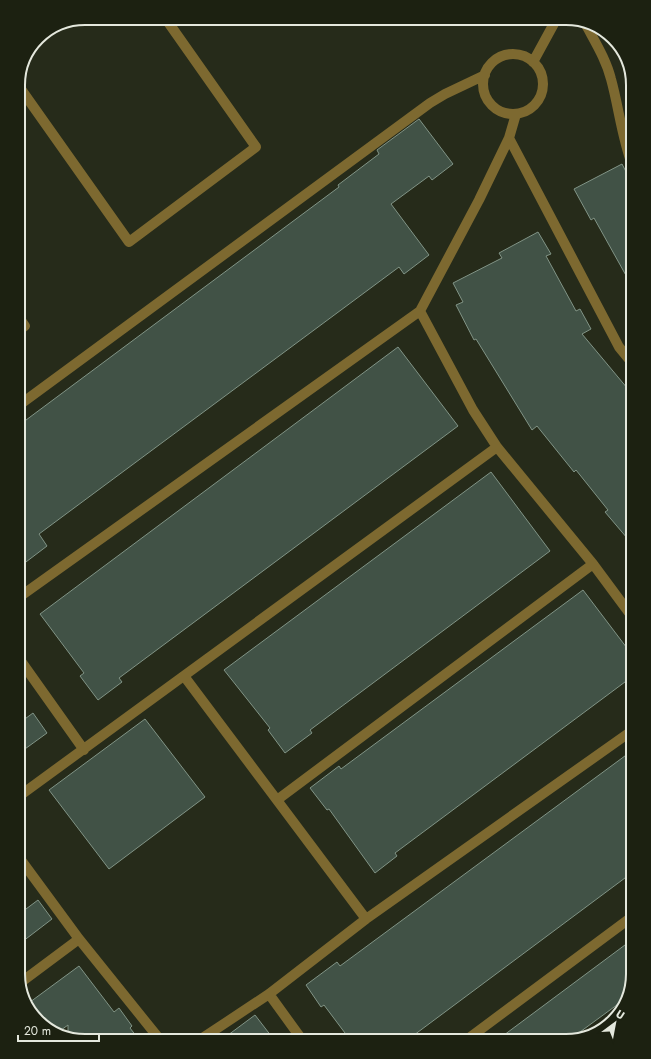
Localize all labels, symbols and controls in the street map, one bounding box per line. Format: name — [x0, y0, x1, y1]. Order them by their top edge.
north arrow — [595, 1003, 635, 1043]
text: U — [613, 1006, 628, 1023]
scale bar — [18, 1017, 99, 1043]
text: 20 m — [24, 1022, 51, 1040]

